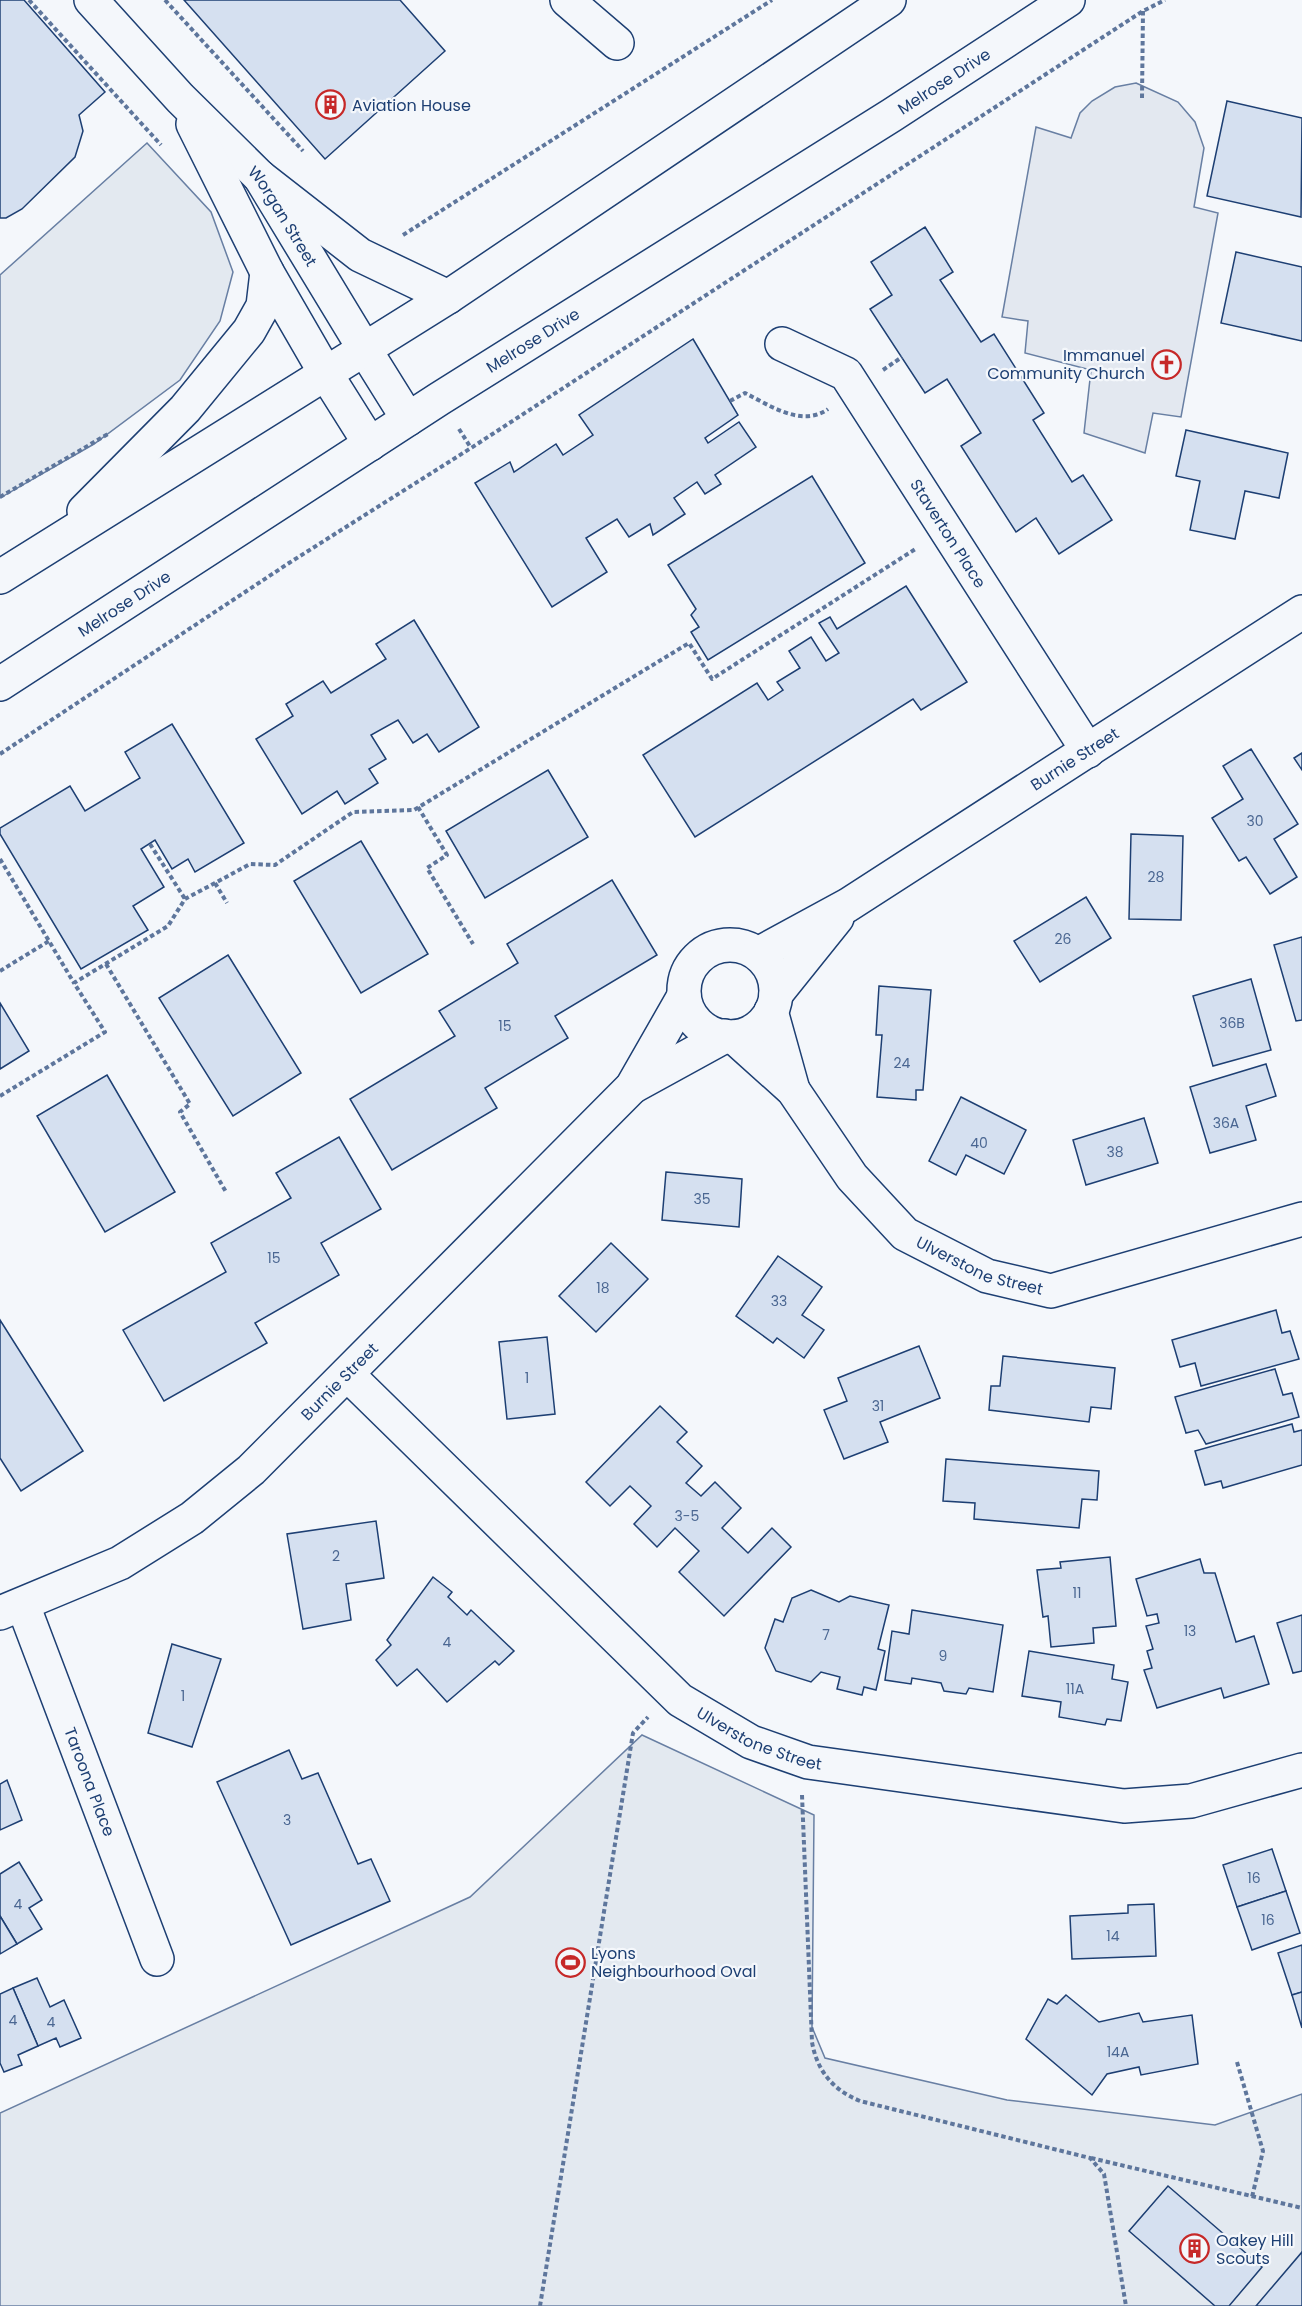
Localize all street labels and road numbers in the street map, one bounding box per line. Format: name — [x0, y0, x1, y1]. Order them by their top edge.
street label: Melrose Drive — [893, 42, 995, 120]
street label: Worgan Street — [243, 160, 323, 271]
street label: Melrose Drive — [481, 302, 584, 378]
street label: Staverton Place — [905, 474, 992, 592]
street label: Melrose Drive — [73, 565, 175, 642]
street label: Burnie Street — [1026, 722, 1123, 796]
street label: Ulverstone Street — [912, 1230, 1046, 1300]
street label: Burnie Street — [295, 1337, 383, 1425]
street label: Ulverstone Street — [692, 1701, 823, 1775]
street label: Taroona Place — [59, 1724, 121, 1840]

